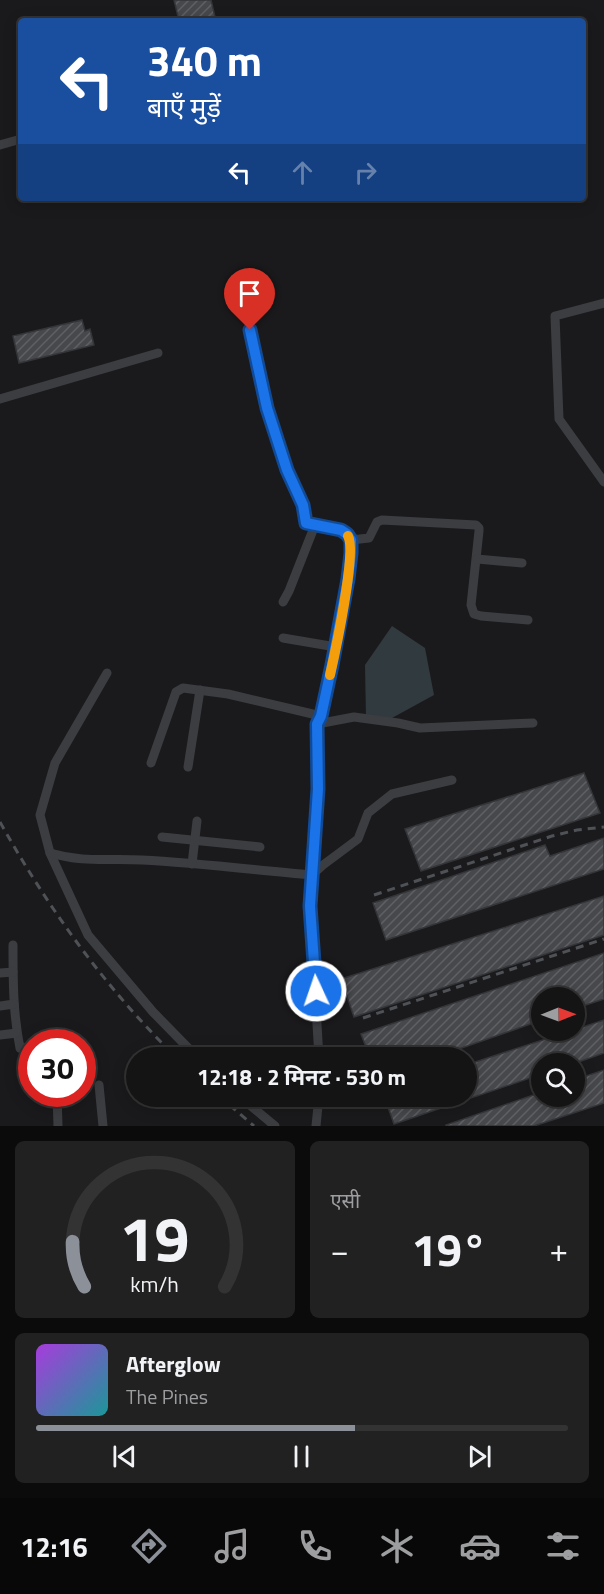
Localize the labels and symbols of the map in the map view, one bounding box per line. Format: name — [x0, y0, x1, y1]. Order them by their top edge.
pin — [224, 268, 275, 330]
position arrow — [284, 959, 348, 1023]
north arrow — [531, 987, 585, 1041]
speed limit sign: 30 — [18, 1029, 96, 1107]

